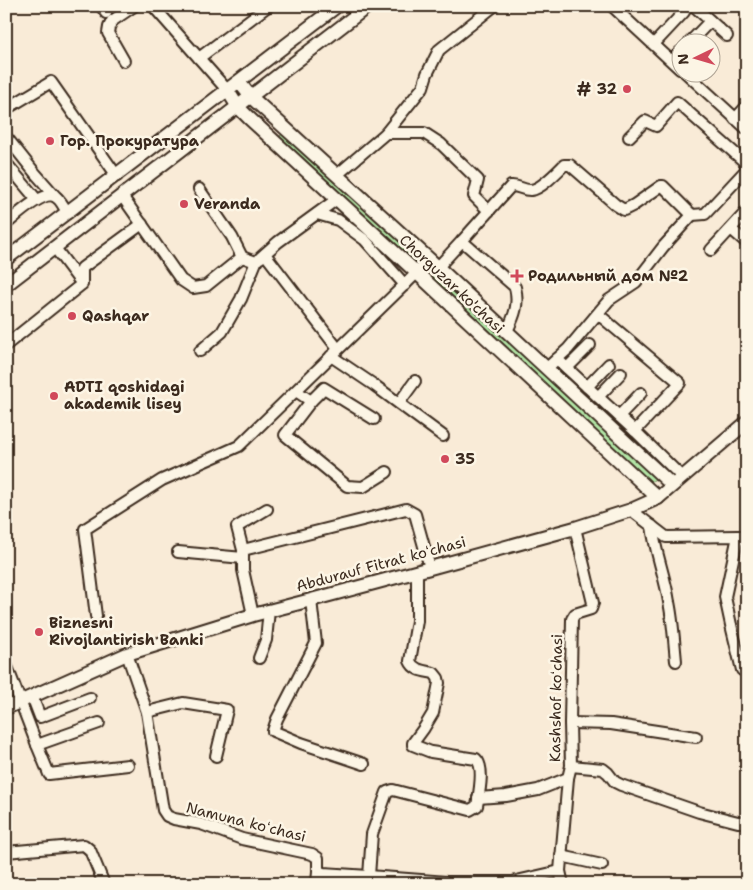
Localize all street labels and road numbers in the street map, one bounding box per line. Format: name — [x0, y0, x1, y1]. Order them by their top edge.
street label: Chorguzar ko'chasi — [395, 230, 509, 338]
street label: Abdurauf Fitrat koʻchasi — [294, 532, 468, 596]
street label: Kashshof koʻchasi — [545, 634, 567, 762]
street label: Namuna koʻchasi — [184, 797, 308, 847]

